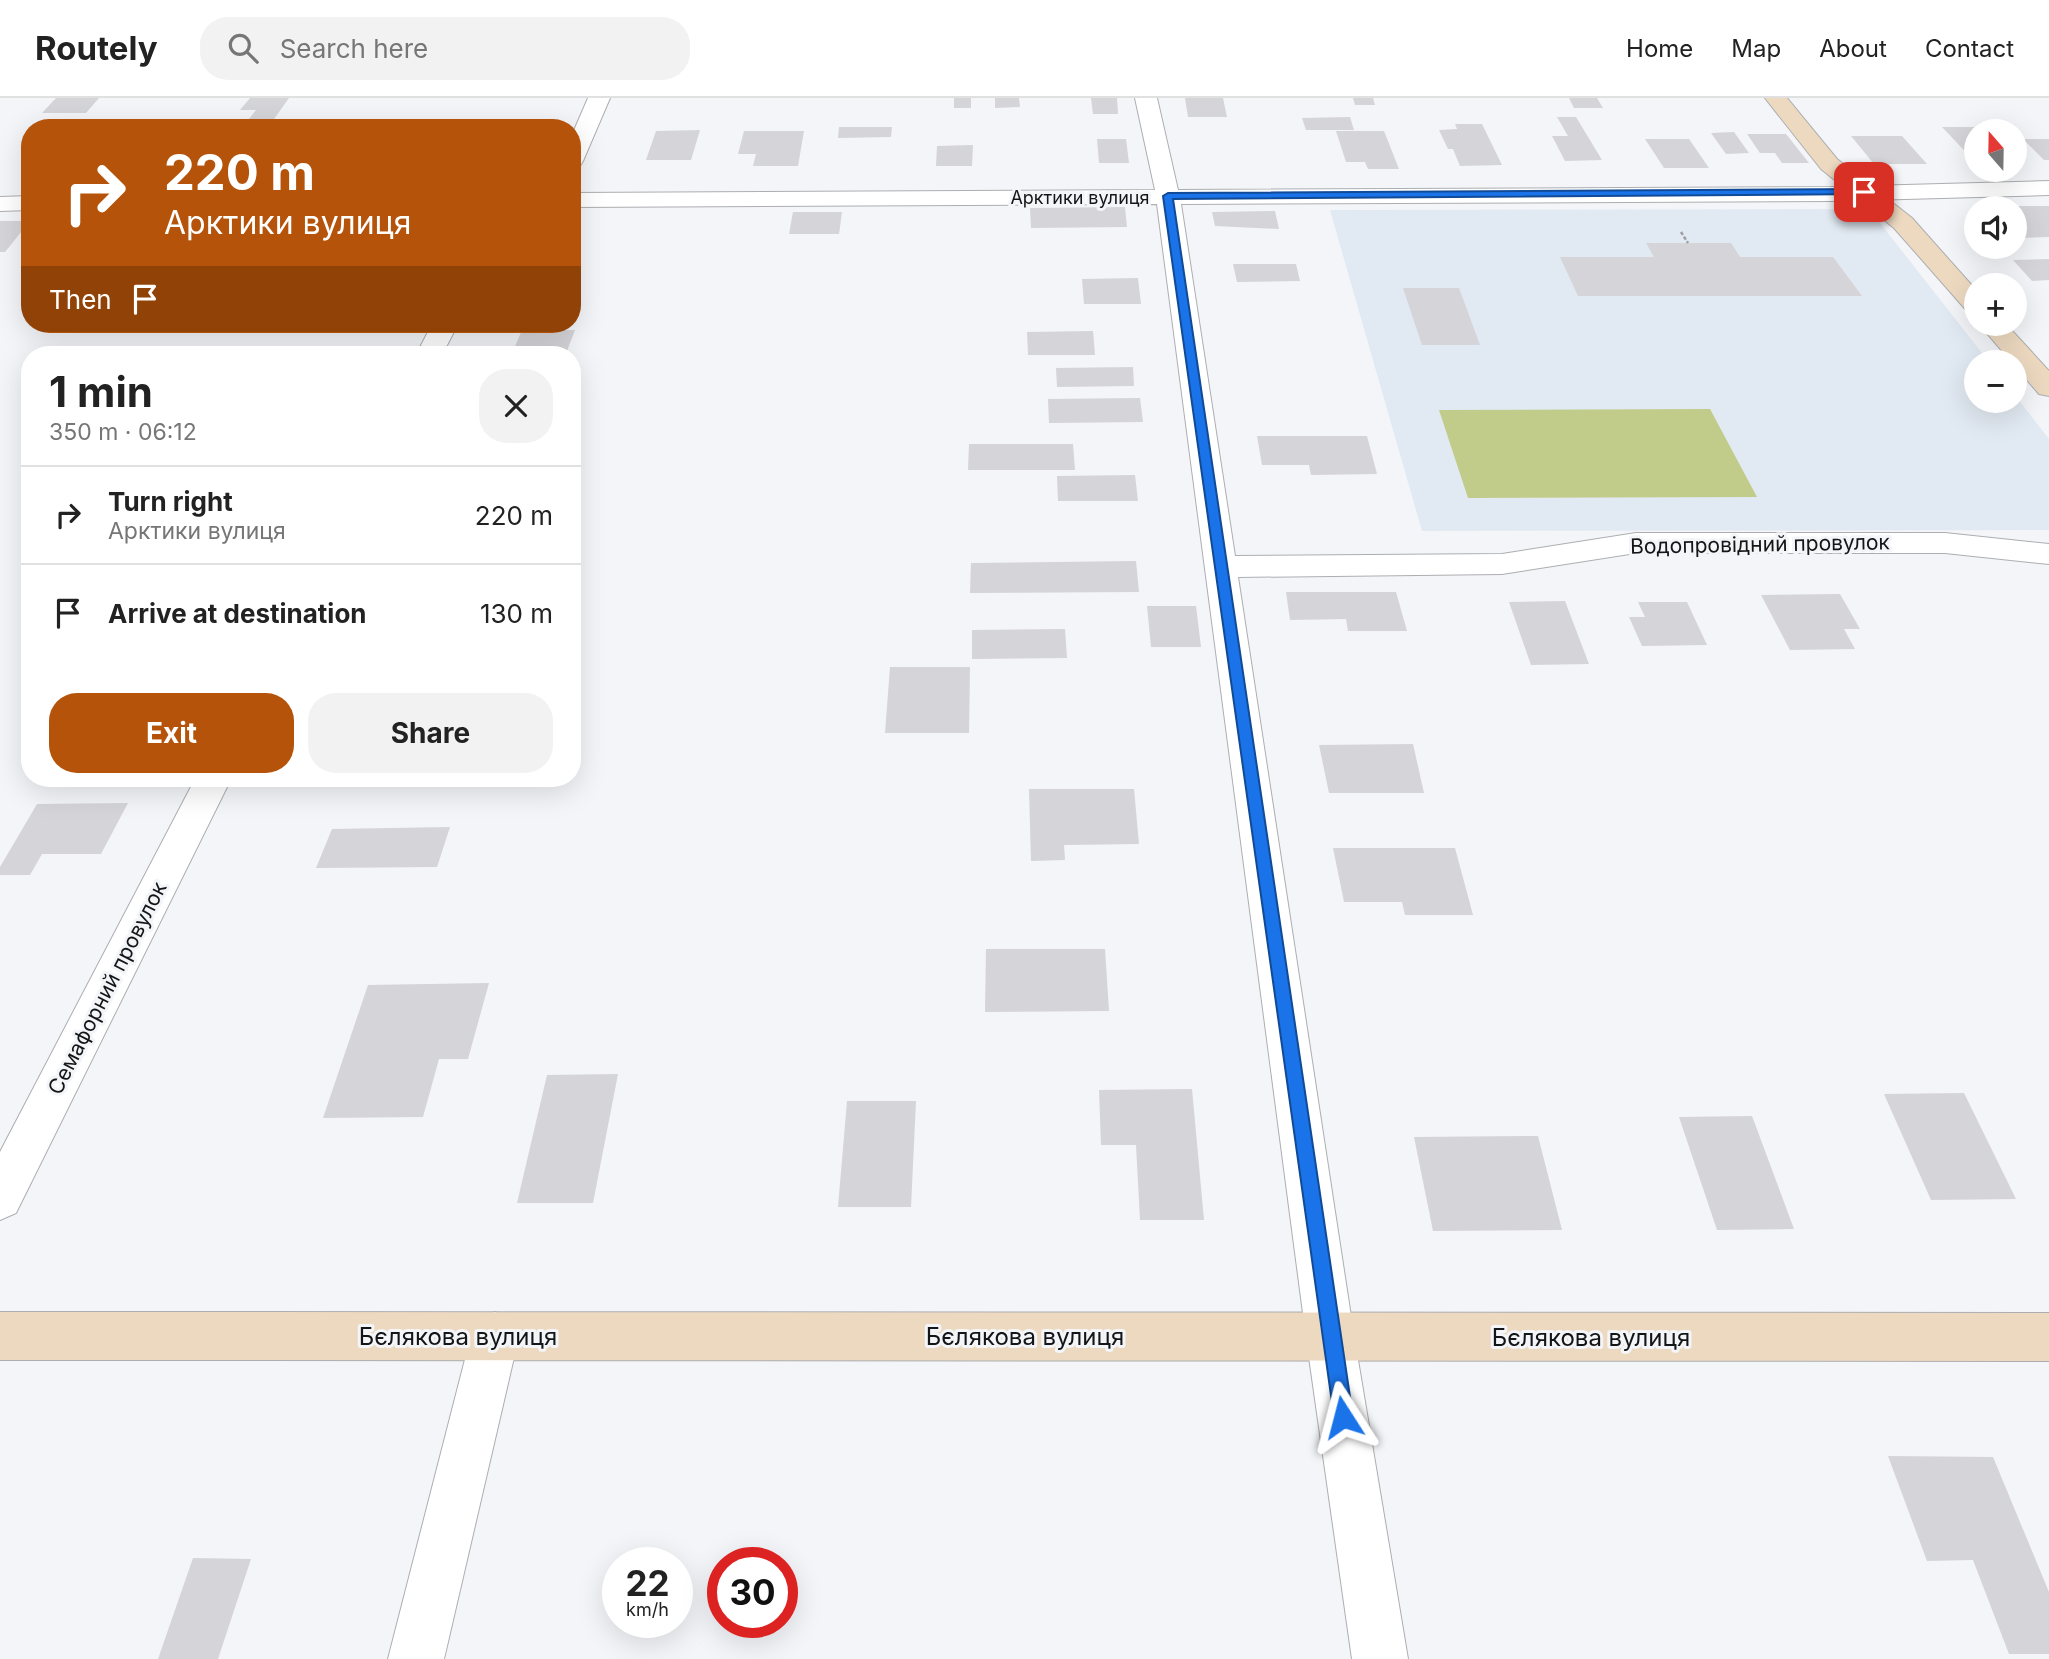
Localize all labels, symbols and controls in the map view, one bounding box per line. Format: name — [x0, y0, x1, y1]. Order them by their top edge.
search box — [200, 17, 690, 80]
text: Routely — [35, 28, 158, 68]
icon: search — [224, 29, 262, 67]
text: Search here — [280, 33, 428, 64]
text: Home — [1626, 34, 1693, 63]
text: Map — [1731, 34, 1781, 63]
text: About — [1819, 34, 1887, 63]
text: Contact — [1925, 34, 2014, 63]
north arrow — [1964, 119, 2026, 182]
map controls — [1964, 119, 2027, 413]
text: 220 m — [164, 143, 315, 202]
icon: right — [49, 147, 140, 238]
pin — [1834, 162, 1894, 222]
icon: arrive — [1845, 173, 1883, 211]
street label: Арктики вулиця — [1010, 187, 1150, 208]
button: sound — [1964, 196, 2027, 259]
text: Арктики вулиця — [164, 203, 411, 242]
button: + — [1964, 273, 2027, 336]
icon: arrive — [126, 280, 164, 318]
text: Then — [49, 284, 112, 315]
button: − — [1964, 350, 2027, 413]
text: 1 min — [49, 366, 153, 417]
button: close — [479, 369, 553, 443]
text: 350 m · 06:12 — [49, 418, 197, 446]
text: Turn right — [108, 486, 233, 517]
icon: right — [49, 496, 87, 534]
text: 220 m — [475, 500, 553, 531]
text: Арктики вулиця — [108, 517, 286, 545]
street label: Водопровідний провулок — [1630, 529, 1891, 559]
icon: arrive — [49, 594, 87, 632]
text: Arrive at destination — [108, 598, 367, 629]
text: 130 m — [480, 598, 553, 629]
button: Exit — [49, 693, 294, 773]
button: Share — [308, 693, 553, 773]
street label: Семафорний провулок — [42, 877, 172, 1098]
street label: Бєлякова вулиця — [359, 1322, 557, 1351]
street label: Бєлякова вулиця — [926, 1322, 1124, 1351]
street label: Бєлякова вулиця — [1492, 1323, 1690, 1352]
position arrow — [1306, 1380, 1380, 1454]
speed limit sign: 30 — [707, 1547, 798, 1638]
text: 22 — [625, 1562, 670, 1604]
text: km/h — [626, 1599, 669, 1620]

